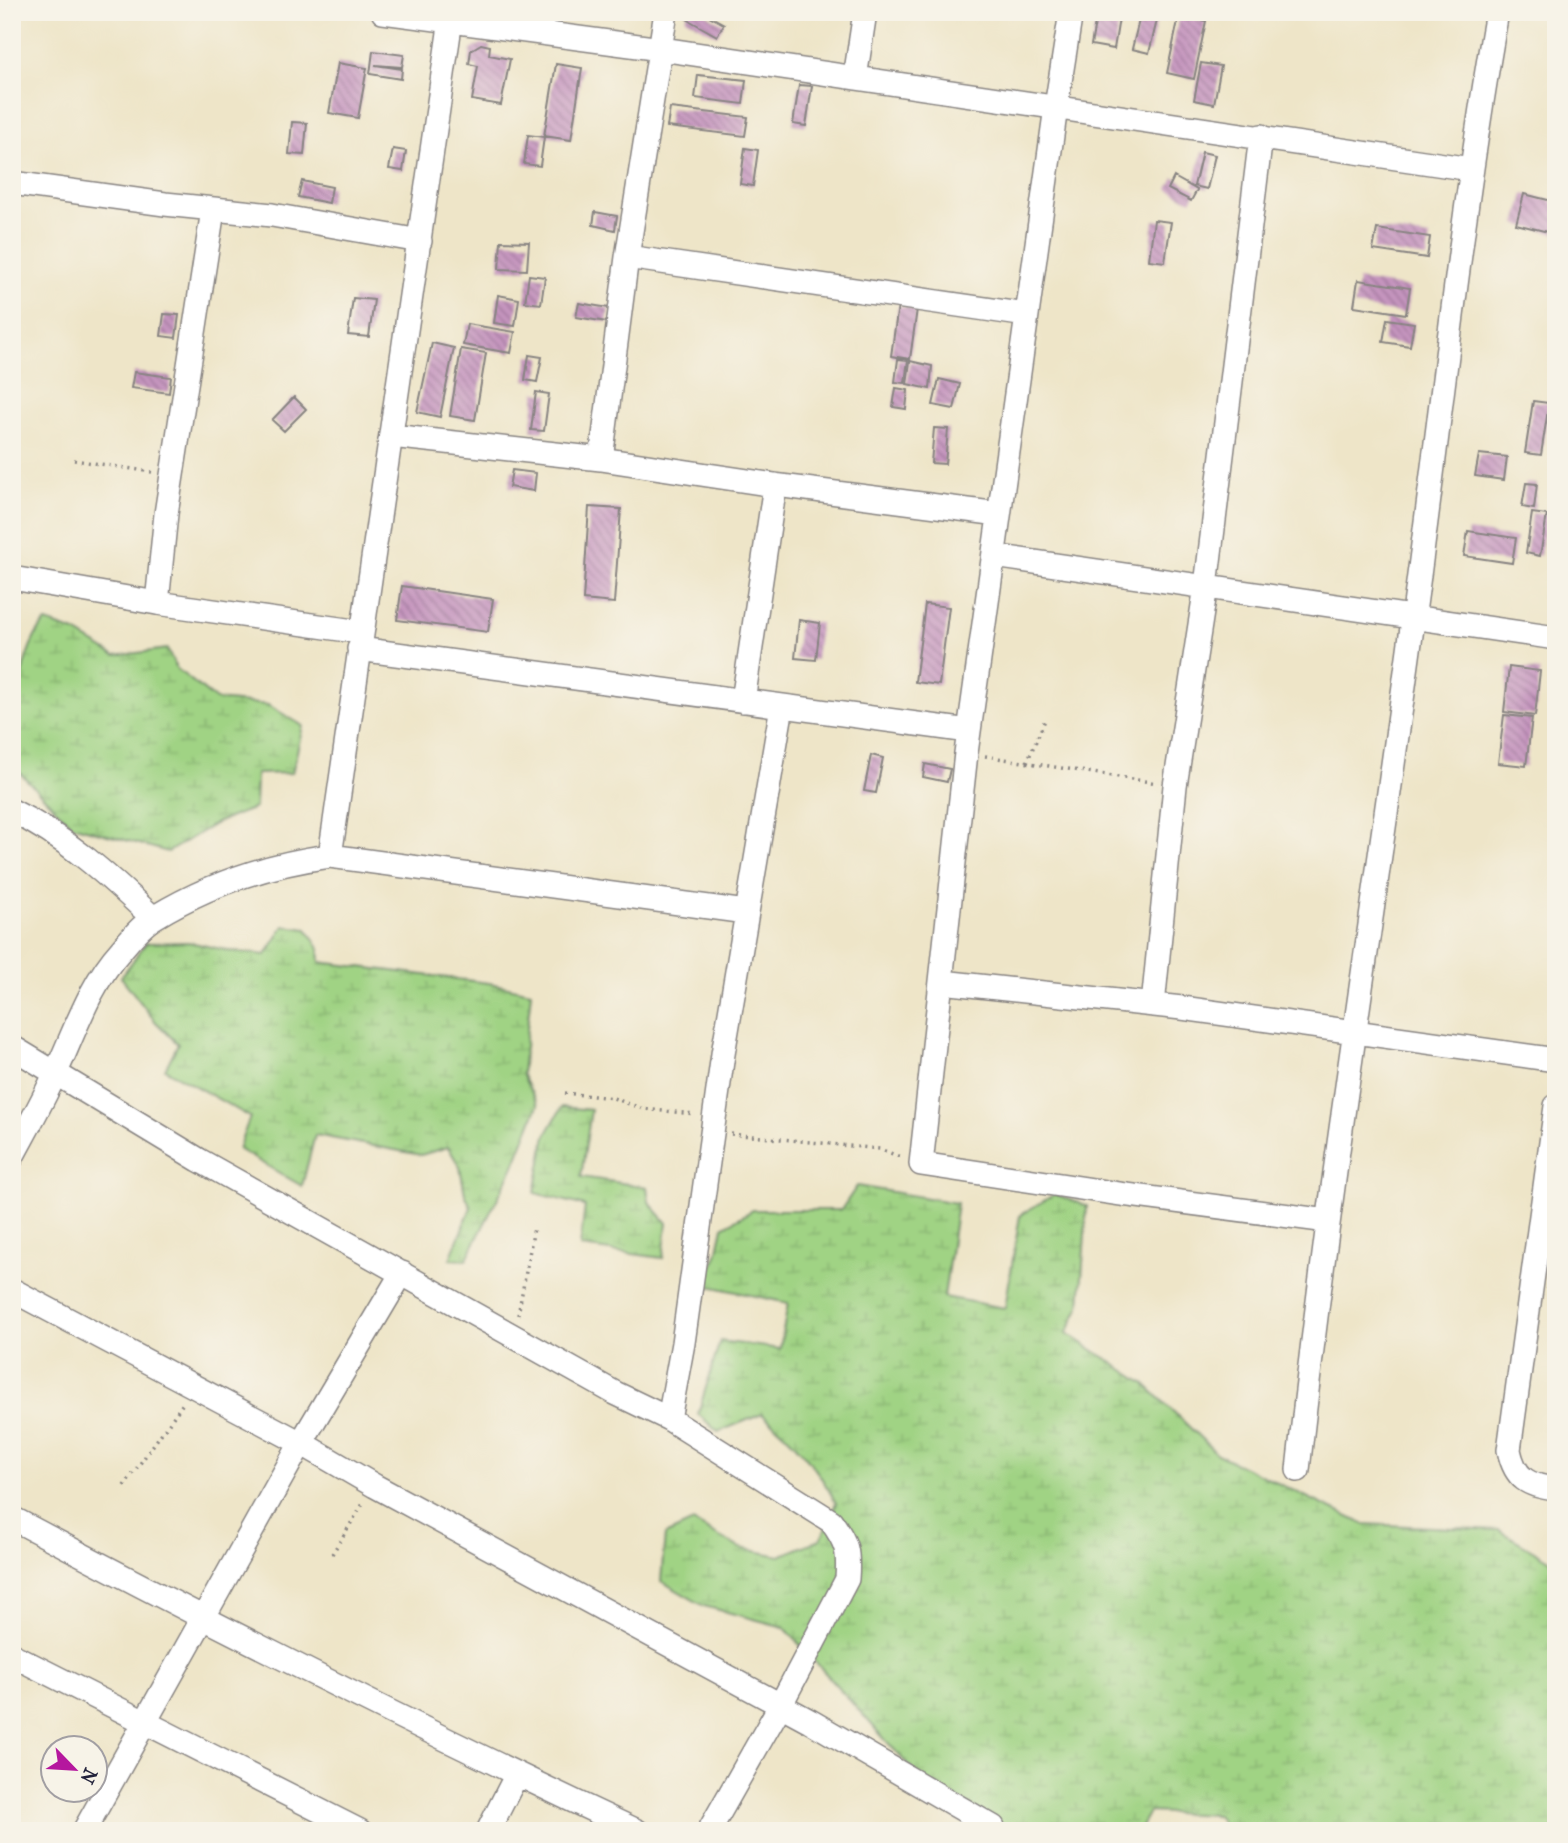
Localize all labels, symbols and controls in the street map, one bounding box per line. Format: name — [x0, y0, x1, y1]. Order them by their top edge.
north arrow — [38, 1734, 108, 1804]
text: N — [75, 1765, 102, 1787]

